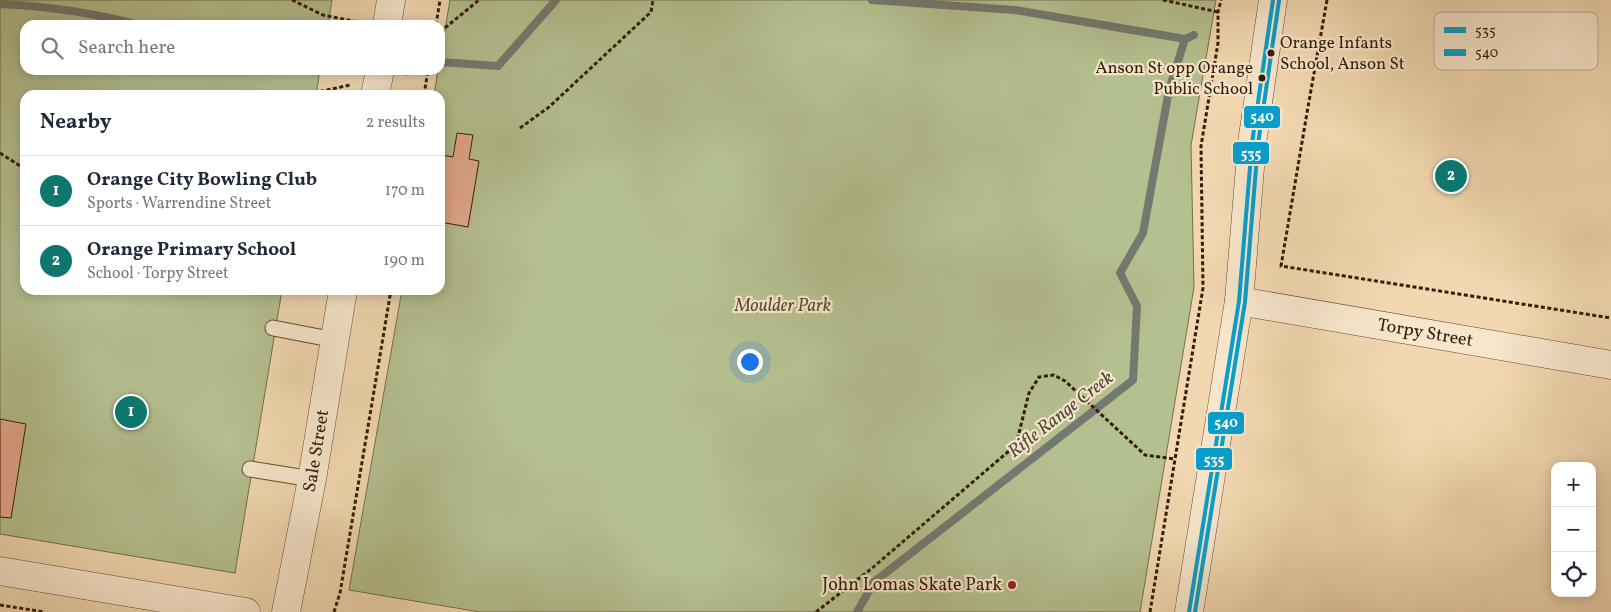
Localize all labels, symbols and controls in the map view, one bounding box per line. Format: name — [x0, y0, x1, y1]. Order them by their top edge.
legend — [1434, 12, 1598, 70]
search box — [20, 20, 445, 75]
text: 535 — [1475, 22, 1496, 41]
place label: Orange Infants School, Anson St — [1280, 32, 1405, 76]
icon: search — [38, 34, 66, 62]
text: Search here — [78, 35, 175, 61]
text: 540 — [1475, 44, 1498, 63]
marker: Orange Infants School, Anson St — [1266, 48, 1276, 58]
place label: Anson St opp Orange Public School — [1095, 57, 1253, 101]
marker: Anson St opp Orange Public School — [1257, 73, 1267, 83]
line badge: 540 — [1243, 105, 1281, 129]
text: Nearby — [40, 108, 111, 137]
text: 540 — [1250, 108, 1274, 127]
text: 2 results — [366, 112, 425, 134]
line badge: 535 — [1232, 141, 1270, 165]
text: 535 — [1241, 145, 1262, 164]
pin: 2 — [1435, 157, 1467, 195]
text: Orange City Bowling Club — [87, 167, 317, 193]
text: 1 — [53, 180, 59, 202]
text: 170 m — [385, 180, 425, 202]
text: Sports · Warrendine Street — [87, 193, 271, 215]
text: Orange Primary School — [87, 237, 296, 263]
text: 2 — [52, 250, 60, 272]
text: 190 m — [383, 250, 425, 272]
text: School · Torpy Street — [87, 263, 229, 285]
park label: Moulder Park — [734, 294, 831, 319]
street label: Torpy Street — [1376, 313, 1475, 354]
your location — [737, 349, 763, 375]
water label: Rifle Range Creek — [1003, 365, 1120, 465]
pin: 1 — [115, 393, 147, 431]
street label: Sale Street — [297, 408, 336, 495]
line badge: 540 — [1207, 411, 1245, 435]
text: 540 — [1214, 414, 1238, 433]
line badge: 535 — [1195, 447, 1233, 471]
text: 535 — [1204, 451, 1225, 470]
map controls — [1551, 462, 1596, 597]
button: + — [1551, 462, 1596, 507]
button: − — [1551, 507, 1596, 552]
button: locate — [1551, 552, 1596, 597]
place label: John Lomas Skate Park — [822, 573, 1002, 598]
marker: John Lomas Skate Park — [1006, 579, 1018, 591]

